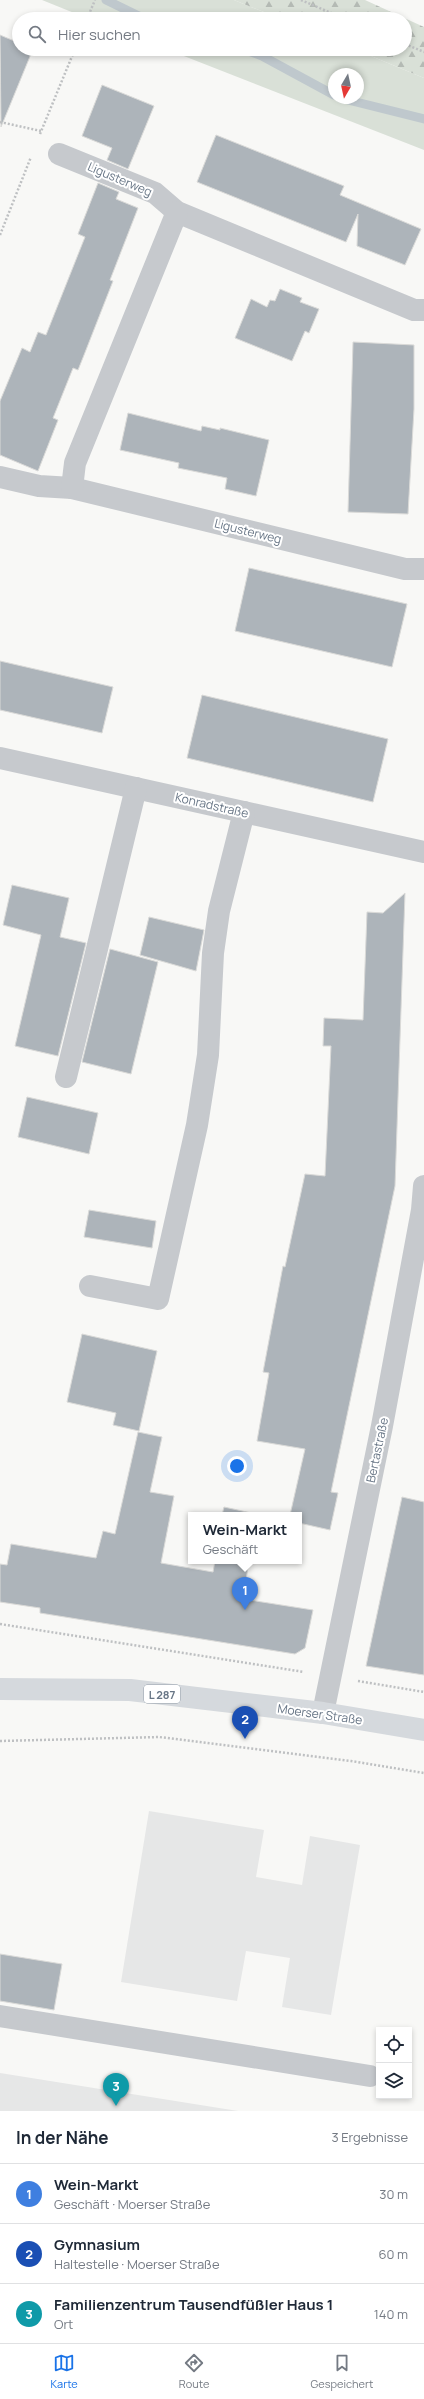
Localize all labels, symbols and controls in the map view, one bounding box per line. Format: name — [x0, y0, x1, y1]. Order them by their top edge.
search box — [12, 12, 412, 56]
icon: search — [26, 23, 48, 45]
text: Hier suchen — [58, 24, 140, 45]
north arrow — [328, 68, 364, 104]
street label: Ligusterweg — [85, 158, 155, 200]
street label: Ligusterweg — [213, 514, 283, 548]
street label: Konradstraße — [174, 788, 250, 822]
street label: Bertastraße — [362, 1416, 392, 1484]
your location — [227, 1456, 247, 1476]
popup — [188, 1512, 302, 1564]
text: Wein-Markt — [203, 1519, 287, 1540]
text: Geschäft — [203, 1540, 258, 1558]
pin: 1 — [232, 1577, 258, 1610]
road number: L 287 — [144, 1685, 180, 1703]
street label: Moerser Straße — [276, 1700, 364, 1728]
pin: 2 — [232, 1706, 258, 1739]
map controls — [376, 2027, 412, 2099]
button: locate — [376, 2027, 412, 2063]
button: layers — [376, 2063, 412, 2099]
pin: 3 — [103, 2073, 129, 2106]
text: In der Nähe — [16, 2126, 109, 2149]
text: 3 Ergebnisse — [331, 2128, 408, 2146]
text: Wein-Markt — [54, 2174, 139, 2195]
text: 1 — [26, 2185, 32, 2203]
text: 30 m — [379, 2185, 408, 2203]
text: Geschäft · Moerser Straße — [54, 2195, 210, 2213]
text: Gymnasium — [54, 2234, 140, 2255]
text: 2 — [25, 2245, 33, 2263]
text: 60 m — [378, 2245, 408, 2263]
text: Haltestelle · Moerser Straße — [54, 2255, 219, 2273]
text: Familienzentrum Tausendfüßler Haus 1 — [54, 2294, 333, 2315]
text: 3 — [25, 2305, 33, 2323]
text: 140 m — [374, 2305, 408, 2323]
text: Ort — [54, 2315, 73, 2333]
tab: Karte — [51, 2352, 78, 2391]
tab: Route — [179, 2352, 209, 2391]
tab: Gespeichert — [311, 2352, 373, 2391]

